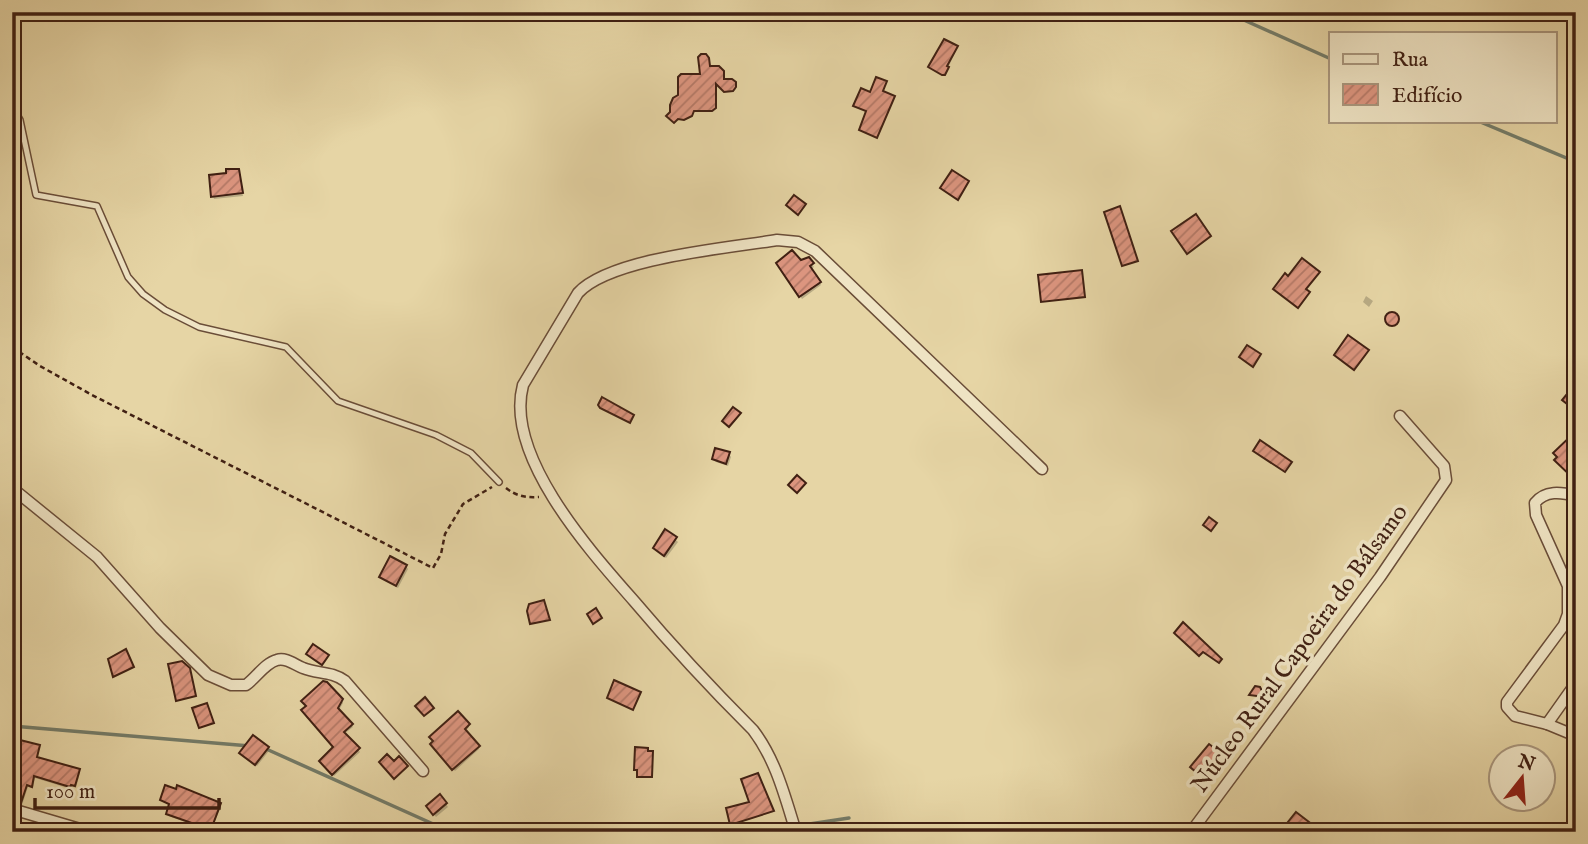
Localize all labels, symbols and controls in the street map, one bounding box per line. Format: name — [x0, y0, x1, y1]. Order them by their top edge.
legend — [1329, 32, 1556, 122]
text: Rua — [1392, 47, 1429, 74]
text: Edifício — [1392, 83, 1462, 110]
street label: Núcleo Rural Capoeira do Bálsamo — [1185, 498, 1415, 799]
north arrow — [1486, 742, 1556, 812]
text: N — [1514, 749, 1538, 778]
scale bar — [35, 767, 219, 811]
text: 100 m — [46, 779, 95, 806]

